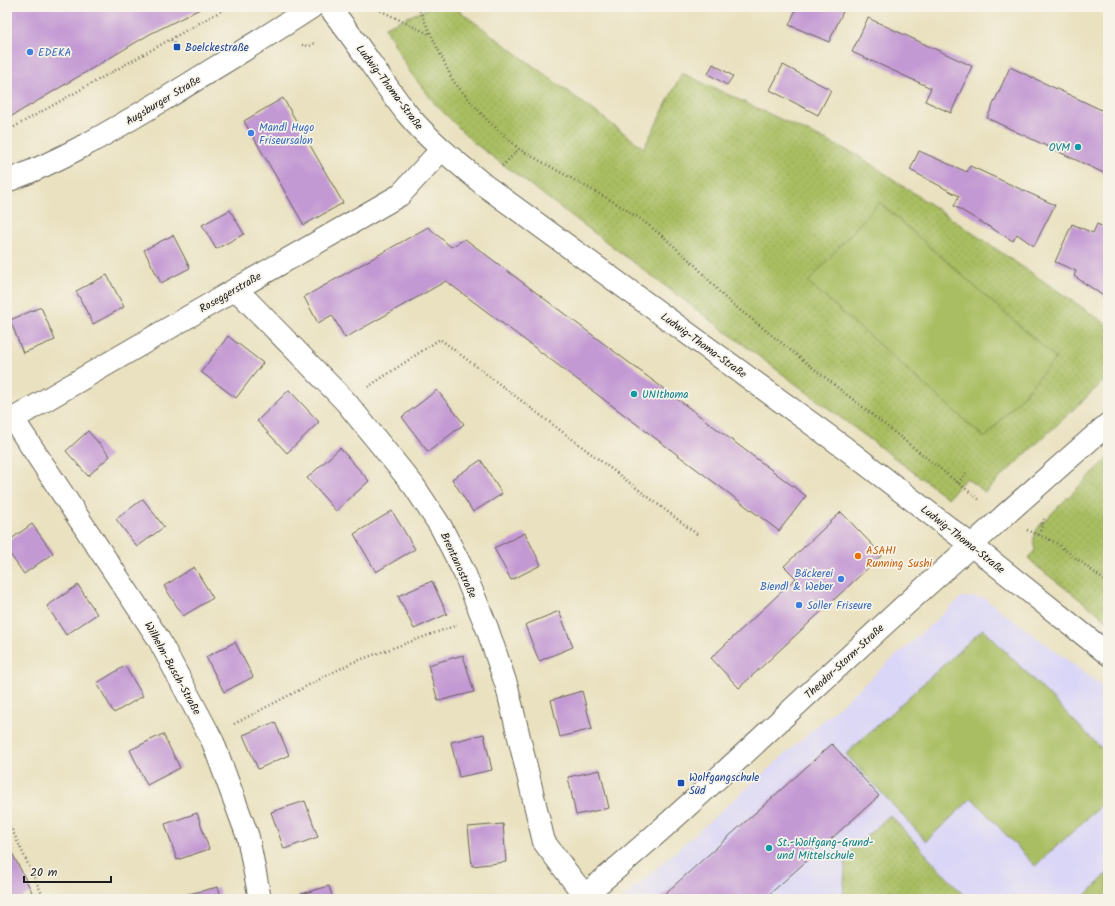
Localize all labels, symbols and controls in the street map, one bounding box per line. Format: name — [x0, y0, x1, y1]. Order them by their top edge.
place label: Boelckestraße — [185, 39, 249, 57]
street label: Ludwig-Thoma-Straße — [351, 41, 427, 134]
marker: Boelckestraße — [172, 42, 182, 52]
place label: EDEKA — [38, 44, 71, 62]
marker: EDEKA — [25, 47, 35, 57]
street label: Augsburger Straße — [122, 71, 205, 130]
place label: Mandl Hugo Friseursalon — [259, 119, 314, 150]
marker: Mandl Hugo Friseursalon — [246, 128, 256, 138]
place label: OVM — [1049, 139, 1070, 157]
marker: OVM — [1073, 142, 1083, 152]
street label: Roseggerstraße — [196, 268, 265, 318]
street label: Ludwig-Thoma-Straße — [656, 308, 750, 383]
place label: UNIthoma — [642, 386, 689, 404]
marker: UNIthoma — [629, 389, 639, 399]
street label: Ludwig-Thoma-Straße — [916, 501, 1009, 579]
street label: Brentanostraße — [435, 530, 481, 601]
place label: ASAHI Running Sushi — [866, 542, 932, 573]
marker: ASAHI Running Sushi — [853, 551, 863, 561]
place label: Bäckerei Biendl & Weber — [760, 565, 834, 596]
marker: Bäckerei Biendl & Weber — [836, 574, 846, 584]
place label: Soller Friseure — [807, 597, 872, 615]
marker: Soller Friseure — [794, 600, 804, 610]
street label: Wilhelm-Busch-Straße — [139, 618, 205, 719]
street label: Theodor-Storm-Straße — [801, 620, 889, 704]
place label: Wolfgangschule Süd — [689, 769, 759, 800]
marker: Wolfgangschule Süd — [676, 778, 686, 788]
place label: St.-Wolfgang-Grund- und Mittelschule — [777, 834, 874, 865]
marker: St.-Wolfgang-Grund- und Mittelschule — [764, 843, 774, 853]
scale bar — [24, 858, 111, 884]
text: 20 m — [30, 863, 58, 882]

